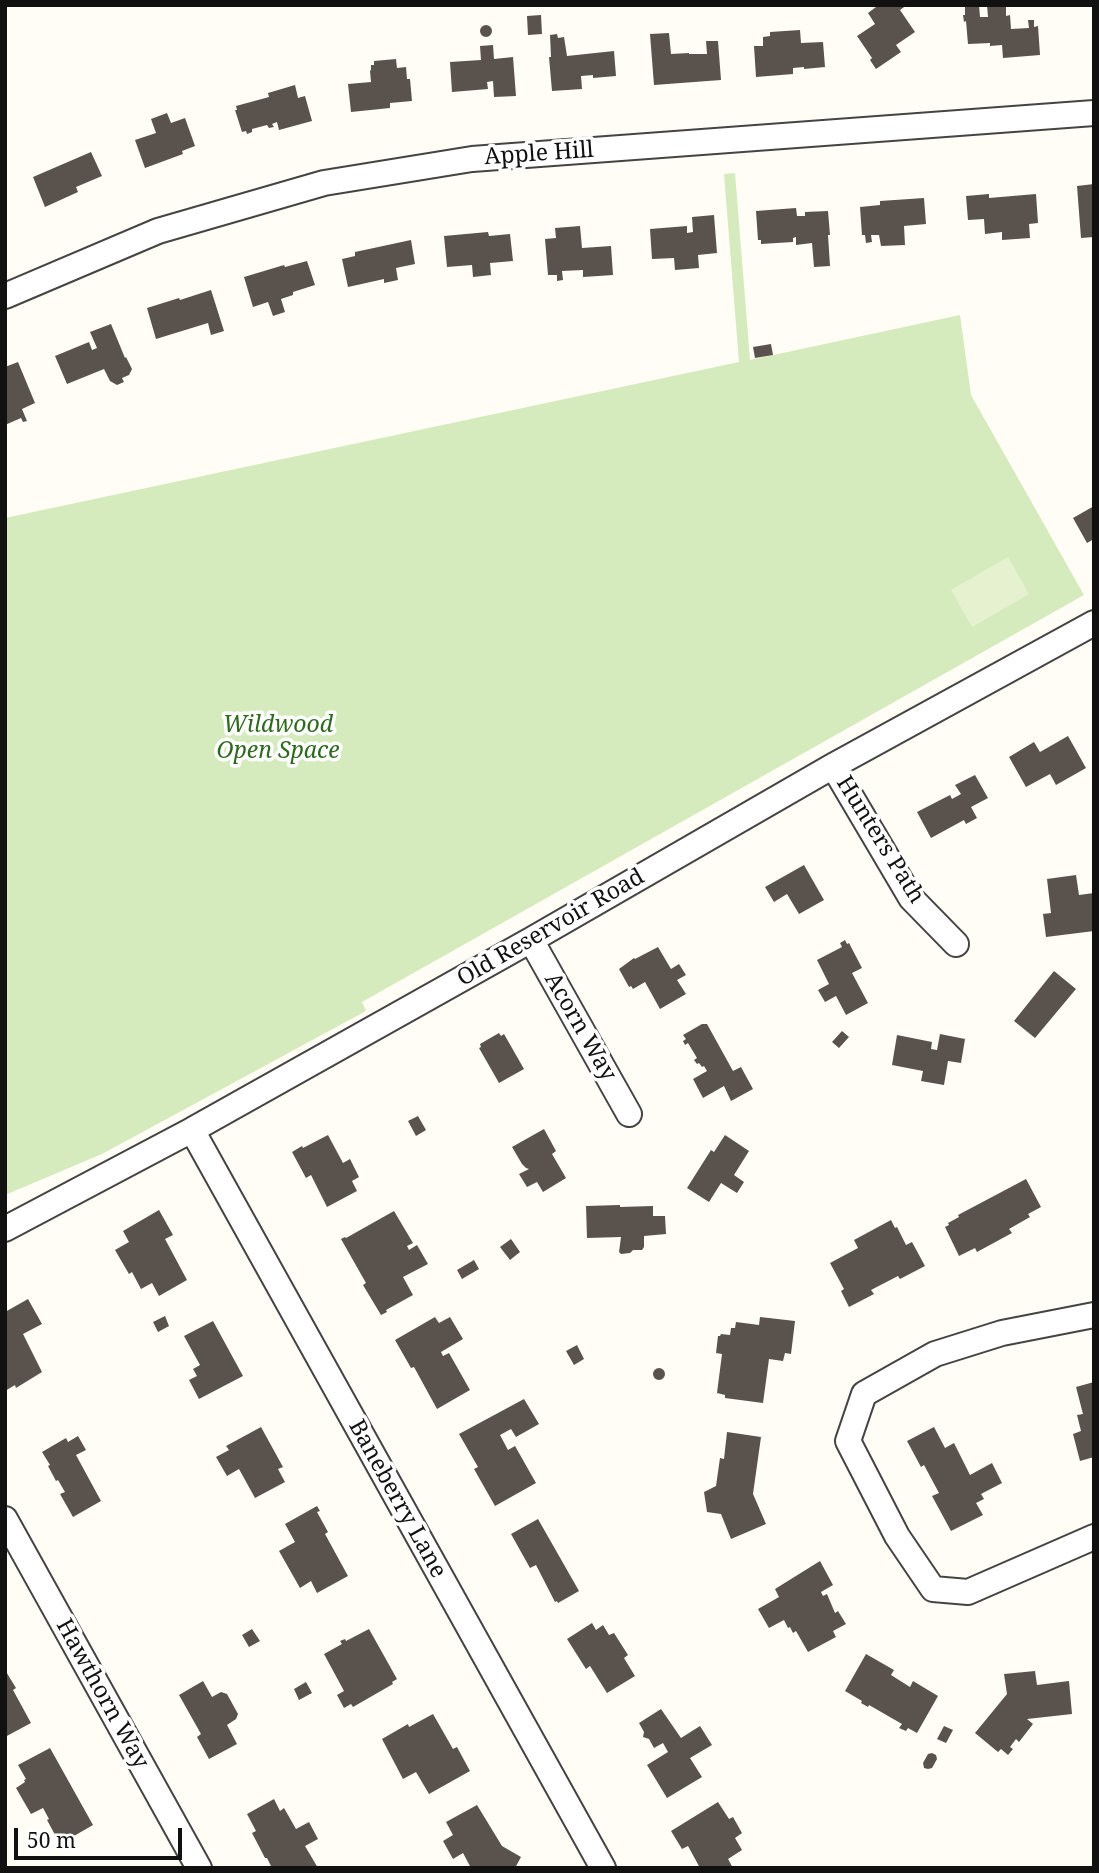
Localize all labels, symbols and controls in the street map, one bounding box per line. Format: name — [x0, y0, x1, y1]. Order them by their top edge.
street label: Apple Hill — [483, 136, 595, 172]
park label: Wildwood Open Space — [216, 711, 340, 765]
street label: Hunters Path — [830, 771, 930, 909]
street label: Old Reservoir Road — [453, 863, 649, 993]
street label: Acorn Way — [538, 968, 622, 1086]
street label: Baneberry Lane — [342, 1415, 452, 1583]
street label: Hawthorn Way — [50, 1614, 154, 1774]
scale bar — [18, 1814, 186, 1858]
text: 50 m — [27, 1826, 76, 1854]

